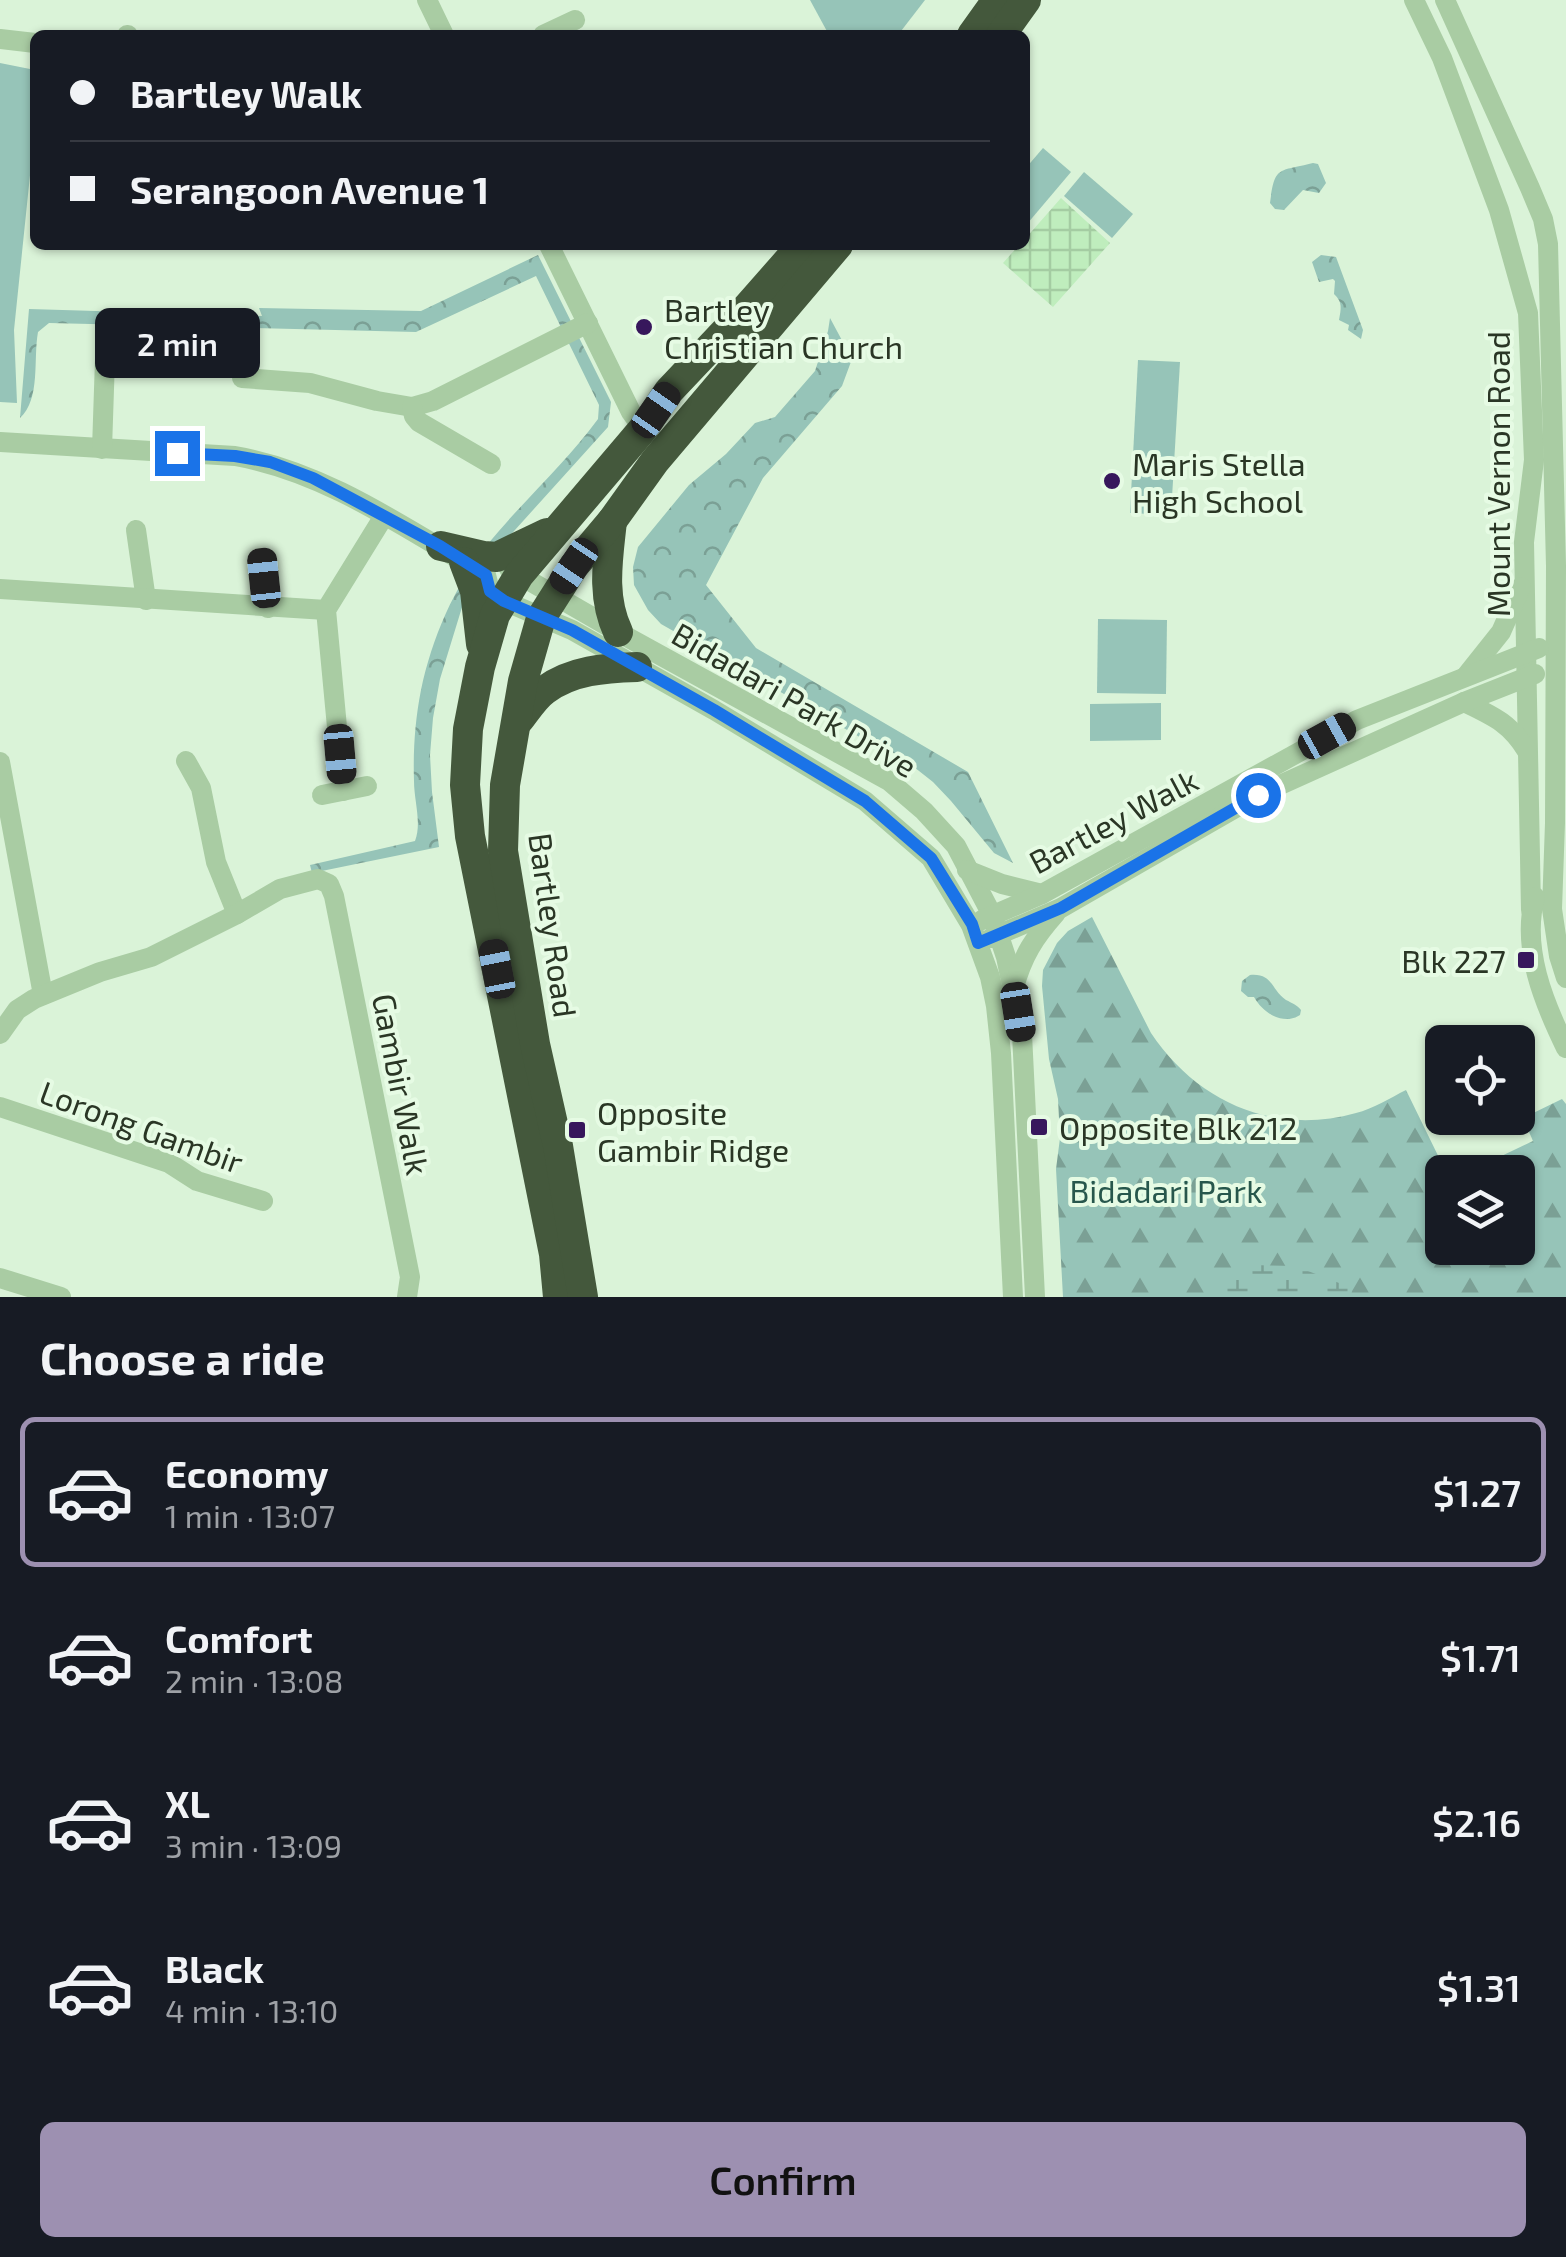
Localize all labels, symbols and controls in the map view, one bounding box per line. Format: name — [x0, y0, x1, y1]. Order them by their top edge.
text: Bartley Walk — [130, 70, 362, 116]
text: Serangoon Avenue 1 — [130, 166, 489, 212]
place label: Bartley Christian Church — [664, 290, 903, 365]
callout: 2 min — [94, 308, 260, 378]
marker: Bartley Christian Church — [633, 316, 655, 338]
text: 2 min — [137, 324, 218, 362]
street label: Mount Vernon Road — [1478, 331, 1516, 617]
car — [627, 377, 685, 443]
route end — [155, 431, 200, 476]
place label: Maris Stella High School — [1132, 444, 1306, 519]
marker: Maris Stella High School — [1101, 470, 1123, 492]
car — [545, 533, 603, 599]
car — [246, 547, 282, 609]
street label: Bidadari Park Drive — [666, 614, 924, 784]
car — [1293, 708, 1361, 764]
car — [322, 723, 358, 785]
street label: Bartley Walk — [1022, 760, 1204, 880]
route start — [1236, 773, 1281, 818]
street label: Bartley Road — [522, 830, 586, 1020]
car — [477, 937, 517, 1001]
place label: Blk 227 — [1401, 941, 1506, 979]
marker: Blk 227 — [1515, 949, 1537, 971]
car — [998, 980, 1038, 1044]
street label: Gambir Walk — [366, 990, 438, 1178]
map controls — [1425, 1025, 1535, 1265]
button: locate — [1425, 1025, 1535, 1135]
street label: Lorong Gambir — [35, 1072, 249, 1180]
place label: Opposite Gambir Ridge — [597, 1093, 789, 1168]
place label: Opposite Blk 212 — [1059, 1108, 1298, 1146]
marker: Opposite Blk 212 — [1028, 1116, 1050, 1138]
marker: Opposite Gambir Ridge — [566, 1119, 588, 1141]
button: layers — [1425, 1155, 1535, 1265]
park label: Bidadari Park — [1070, 1171, 1262, 1209]
text: Choose a ride — [40, 1330, 325, 1384]
icon: car — [45, 1447, 135, 1537]
text: Economy — [165, 1450, 329, 1496]
text: $1.27 — [1433, 1469, 1521, 1515]
text: 1 min · 13:07 — [165, 1496, 335, 1534]
icon: car — [45, 1612, 135, 1702]
text: Comfort — [165, 1615, 313, 1661]
text: $1.71 — [1440, 1634, 1521, 1680]
text: 2 min · 13:08 — [165, 1661, 343, 1699]
icon: car — [45, 1777, 135, 1867]
text: XL — [165, 1780, 210, 1826]
text: $2.16 — [1432, 1799, 1521, 1845]
text: 3 min · 13:09 — [165, 1826, 342, 1864]
icon: car — [45, 1942, 135, 2032]
text: Black — [165, 1945, 264, 1991]
text: $1.31 — [1437, 1964, 1521, 2010]
text: 4 min · 13:10 — [165, 1991, 338, 2029]
button: Confirm — [40, 2122, 1526, 2237]

